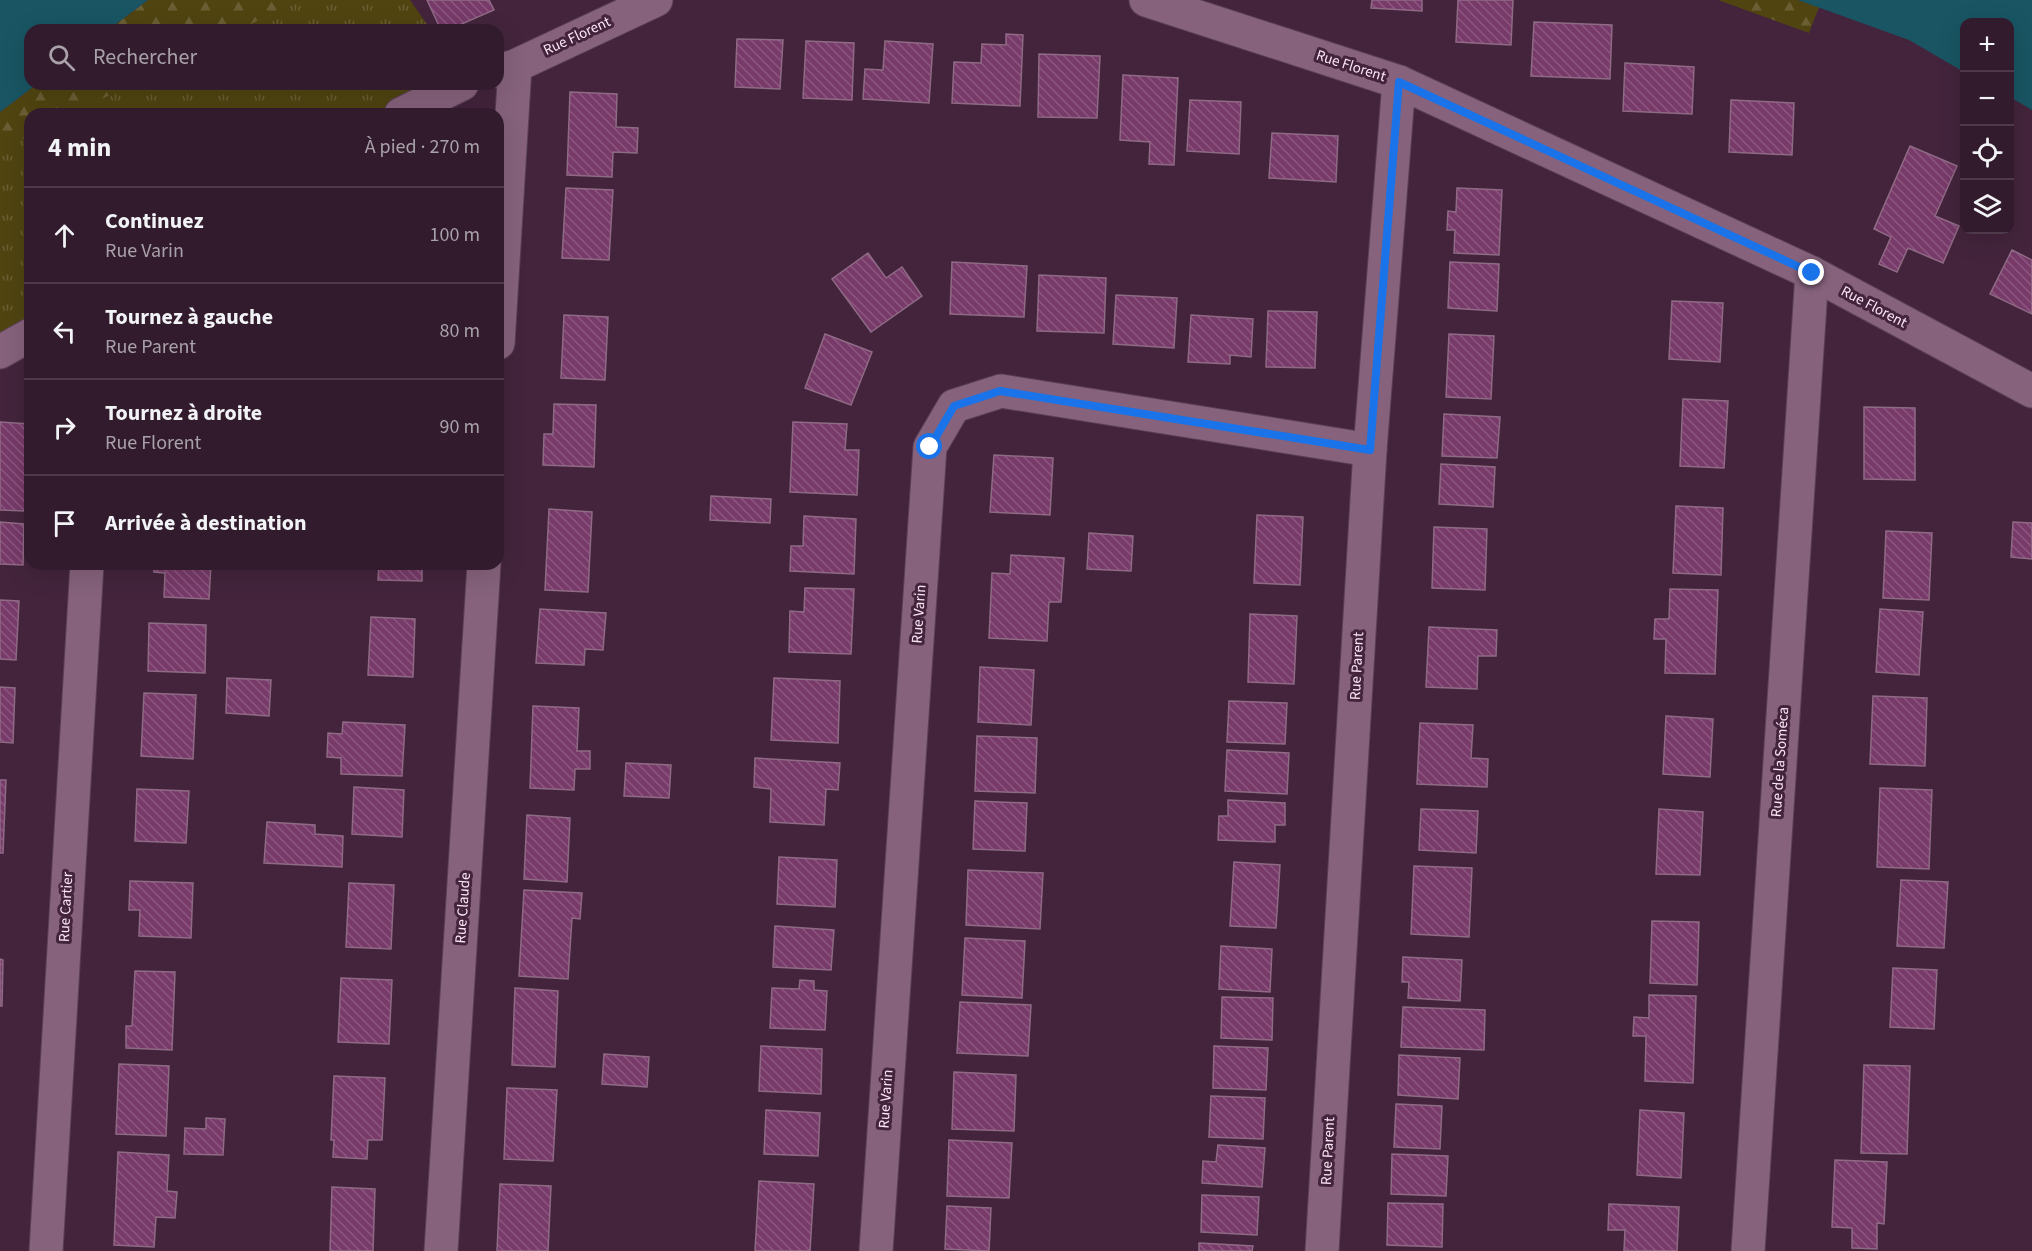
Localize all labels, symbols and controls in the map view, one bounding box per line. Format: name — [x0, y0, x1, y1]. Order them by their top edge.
street label: Rue Florent — [540, 11, 614, 61]
map controls — [1960, 18, 2014, 234]
button: + — [1960, 18, 2014, 72]
search box — [24, 24, 504, 90]
icon: search — [45, 41, 78, 74]
text: Rechercher — [93, 41, 197, 73]
street label: Rue Florent — [1313, 45, 1389, 87]
button: − — [1960, 72, 2014, 126]
button: locate — [1960, 126, 2014, 180]
text: 4 min — [48, 129, 111, 166]
text: À pied · 270 m — [365, 133, 480, 161]
button: layers — [1960, 180, 2014, 234]
text: Continuez — [105, 205, 204, 237]
icon: ahead — [48, 219, 81, 252]
text: 100 m — [430, 221, 480, 249]
text: Rue Varin — [105, 237, 184, 265]
route end — [1798, 259, 1824, 285]
street label: Rue Florent — [1837, 281, 1911, 333]
text: Tournez à gauche — [105, 301, 273, 333]
icon: left — [48, 315, 81, 348]
text: 80 m — [440, 317, 480, 345]
text: Rue Parent — [105, 333, 196, 361]
text: Tournez à droite — [105, 397, 262, 429]
icon: right — [48, 411, 81, 444]
text: 90 m — [440, 413, 480, 441]
text: Rue Florent — [105, 429, 201, 457]
route start — [916, 433, 942, 459]
icon: arrive — [48, 507, 81, 540]
text: Arrivée à destination — [105, 507, 307, 539]
street label: Rue Varin — [906, 584, 932, 644]
street label: Rue Parent — [1345, 631, 1369, 701]
street label: Rue de la Soméca — [1766, 706, 1794, 818]
street label: Rue Cartier — [54, 871, 78, 942]
street label: Rue Claude — [450, 872, 476, 944]
street label: Rue Varin — [873, 1069, 899, 1129]
street label: Rue Parent — [1316, 1116, 1340, 1186]

